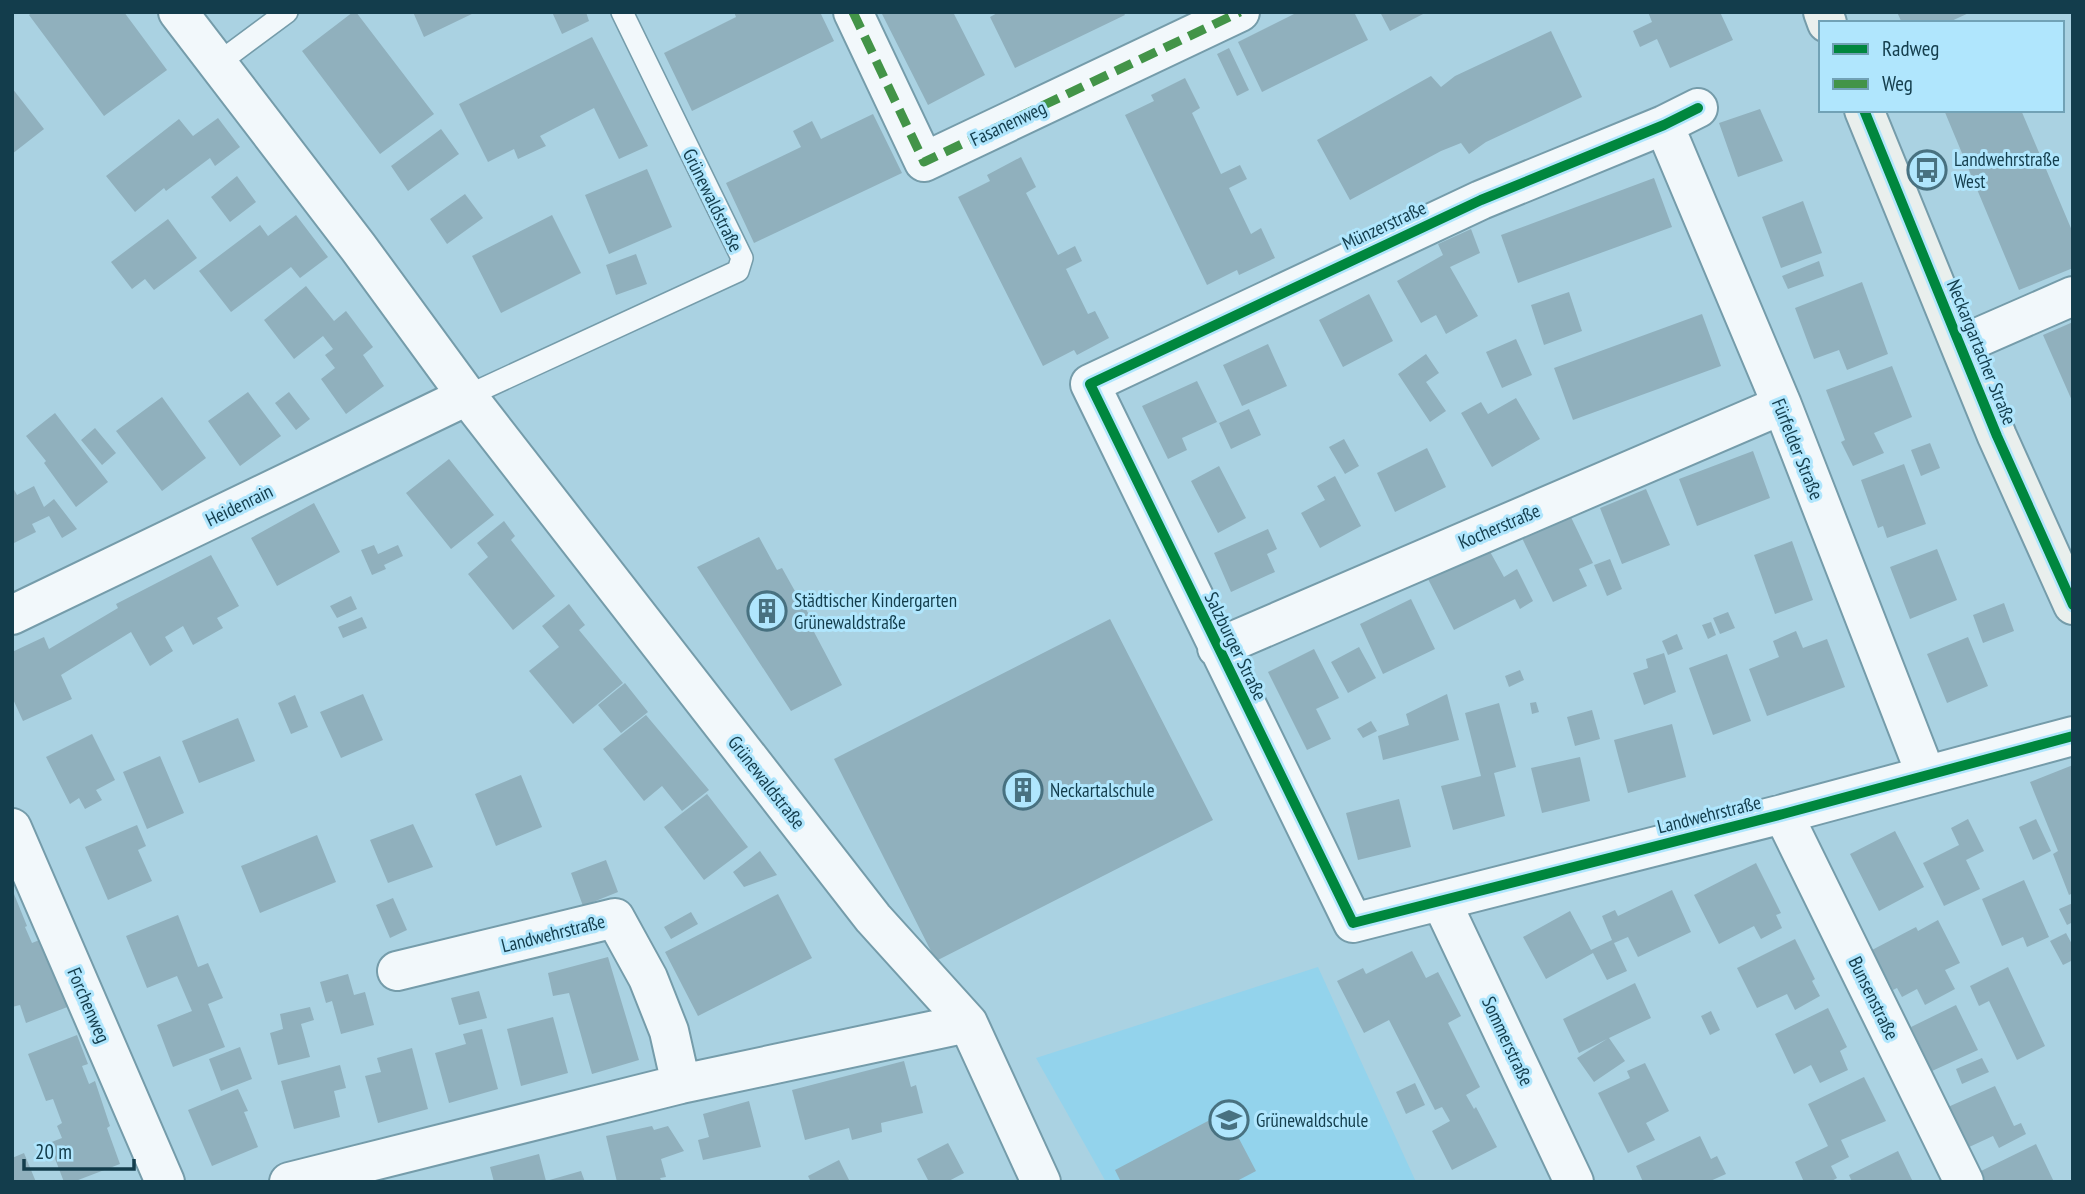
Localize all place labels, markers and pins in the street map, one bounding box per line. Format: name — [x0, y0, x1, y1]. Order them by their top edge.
place label: Landwehrstraße West — [1954, 147, 2060, 193]
bus stop icon: Landwehrstraße West — [1906, 149, 1948, 191]
place label: Städtischer Kindergarten Grünewaldstraße — [794, 588, 957, 634]
building icon: Städtischer Kindergarten Grünewaldstraße — [746, 590, 788, 632]
building icon: Neckartalschule — [1002, 769, 1044, 811]
place label: Neckartalschule — [1050, 778, 1155, 802]
school or university icon: Grünewaldschule — [1208, 1099, 1250, 1141]
place label: Grünewaldschule — [1256, 1108, 1369, 1132]

